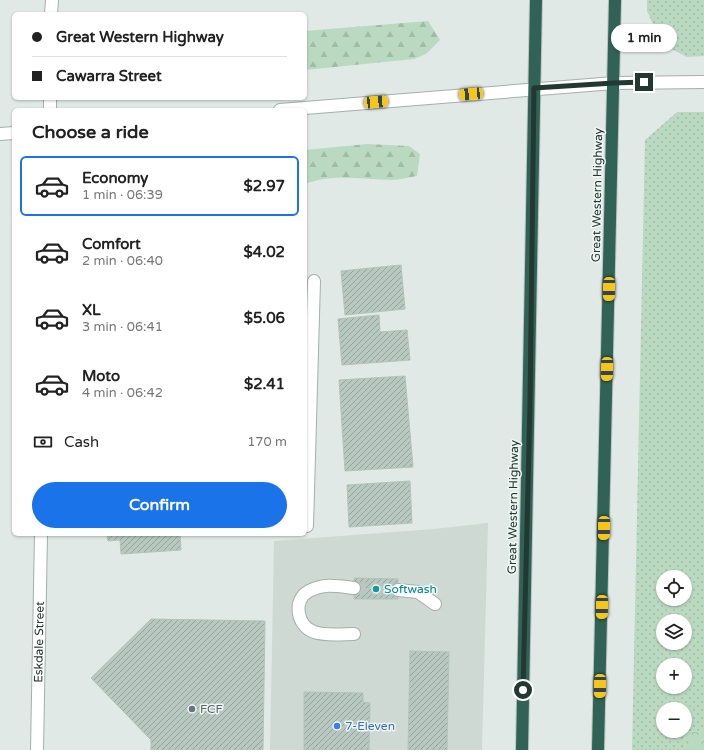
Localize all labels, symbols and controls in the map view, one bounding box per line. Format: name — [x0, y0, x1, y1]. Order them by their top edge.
callout: 1 min — [611, 24, 677, 52]
text: Great Western Highway — [56, 28, 224, 46]
text: 1 min — [627, 30, 661, 46]
text: Cawarra Street — [56, 67, 162, 85]
route end — [635, 73, 653, 91]
car — [459, 87, 483, 101]
car — [364, 95, 388, 109]
text: Choose a ride — [32, 121, 149, 143]
street label: Great Western Highway — [589, 127, 605, 262]
icon: car — [34, 168, 70, 204]
text: Economy — [82, 169, 148, 187]
text: $2.97 — [244, 177, 285, 195]
text: 1 min · 06:39 — [82, 187, 163, 203]
icon: car — [34, 234, 70, 270]
text: Comfort — [82, 235, 141, 253]
text: $4.02 — [244, 243, 285, 261]
text: 2 min · 06:40 — [82, 253, 163, 269]
car — [603, 277, 615, 301]
icon: car — [34, 300, 70, 336]
text: XL — [82, 301, 101, 319]
text: $5.06 — [244, 309, 285, 327]
text: 3 min · 06:41 — [82, 319, 163, 335]
car — [601, 357, 613, 381]
icon: car — [34, 366, 70, 402]
text: Moto — [82, 367, 120, 385]
text: $2.41 — [244, 375, 285, 393]
text: 4 min · 06:42 — [82, 385, 163, 401]
icon: cash — [32, 431, 54, 453]
text: Cash — [64, 433, 99, 451]
text: 170 m — [247, 434, 287, 450]
street label: Great Western Highway — [505, 439, 521, 574]
button: Confirm — [32, 482, 287, 528]
car — [598, 516, 610, 540]
map controls — [656, 570, 692, 738]
button: locate — [656, 570, 692, 606]
place label: Softwash — [384, 582, 437, 596]
marker: Softwash — [371, 584, 381, 594]
car — [596, 595, 608, 619]
street label: Eskdale Street — [31, 601, 47, 683]
button: layers — [656, 614, 692, 650]
button: + — [656, 658, 692, 694]
car — [594, 674, 606, 698]
route start — [514, 681, 532, 699]
place label: FCF — [200, 702, 223, 716]
button: − — [656, 702, 692, 738]
marker: FCF — [187, 704, 197, 714]
place label: 7-Eleven — [345, 719, 395, 733]
marker: 7-Eleven — [332, 721, 342, 731]

